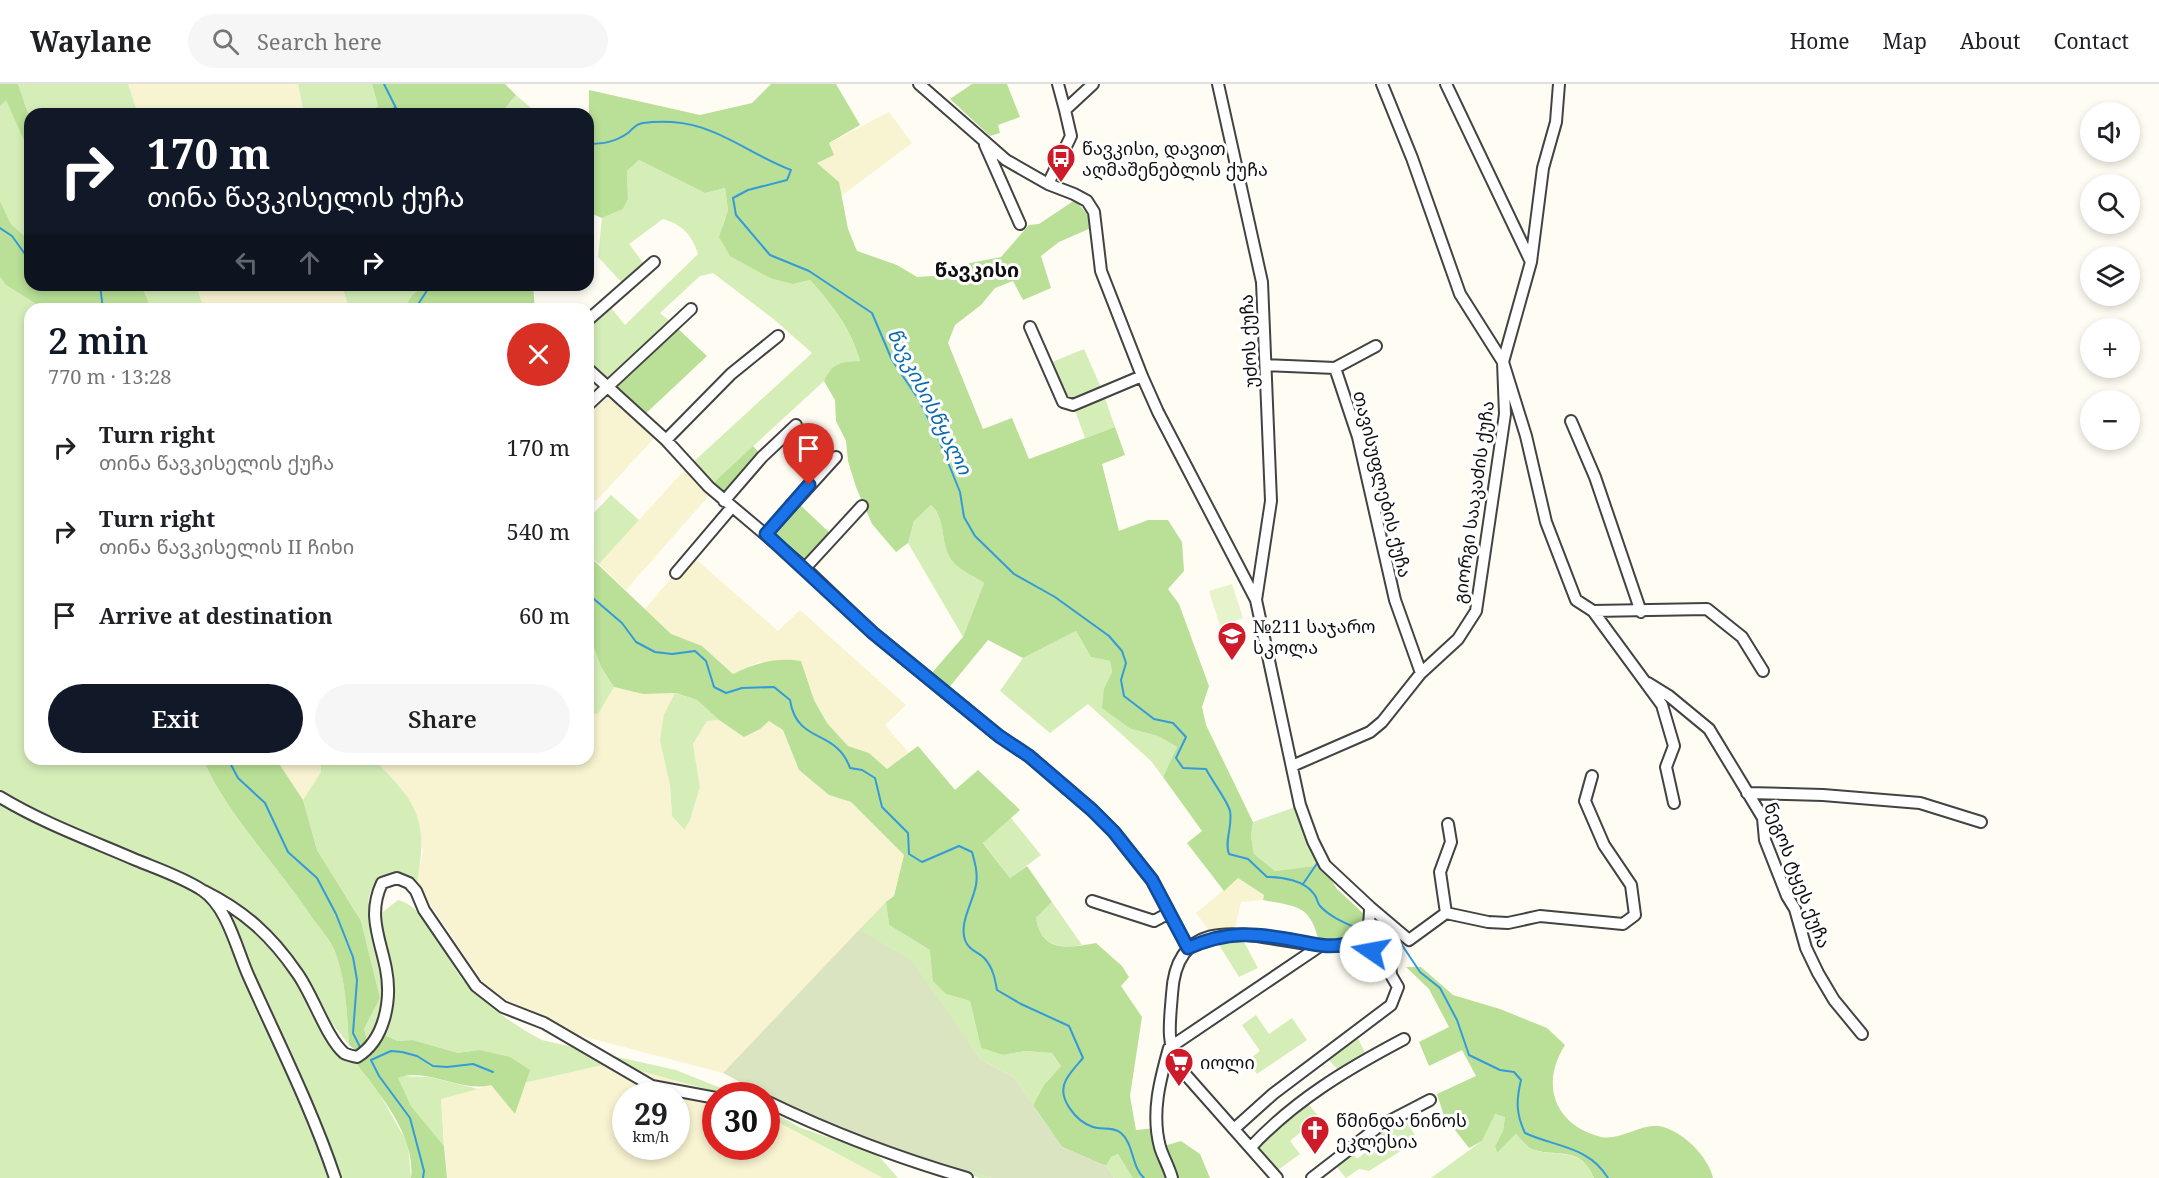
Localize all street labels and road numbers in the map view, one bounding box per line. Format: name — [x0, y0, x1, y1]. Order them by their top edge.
street label: უძოს ქუჩა — [1234, 294, 1262, 388]
street label: თავისუფლების ქუჩა — [1348, 388, 1418, 580]
street label: გიორგი სააკაძის ქუჩა — [1447, 399, 1499, 605]
street label: ნეგოს ტყეს ქუჩა — [1759, 799, 1837, 951]

